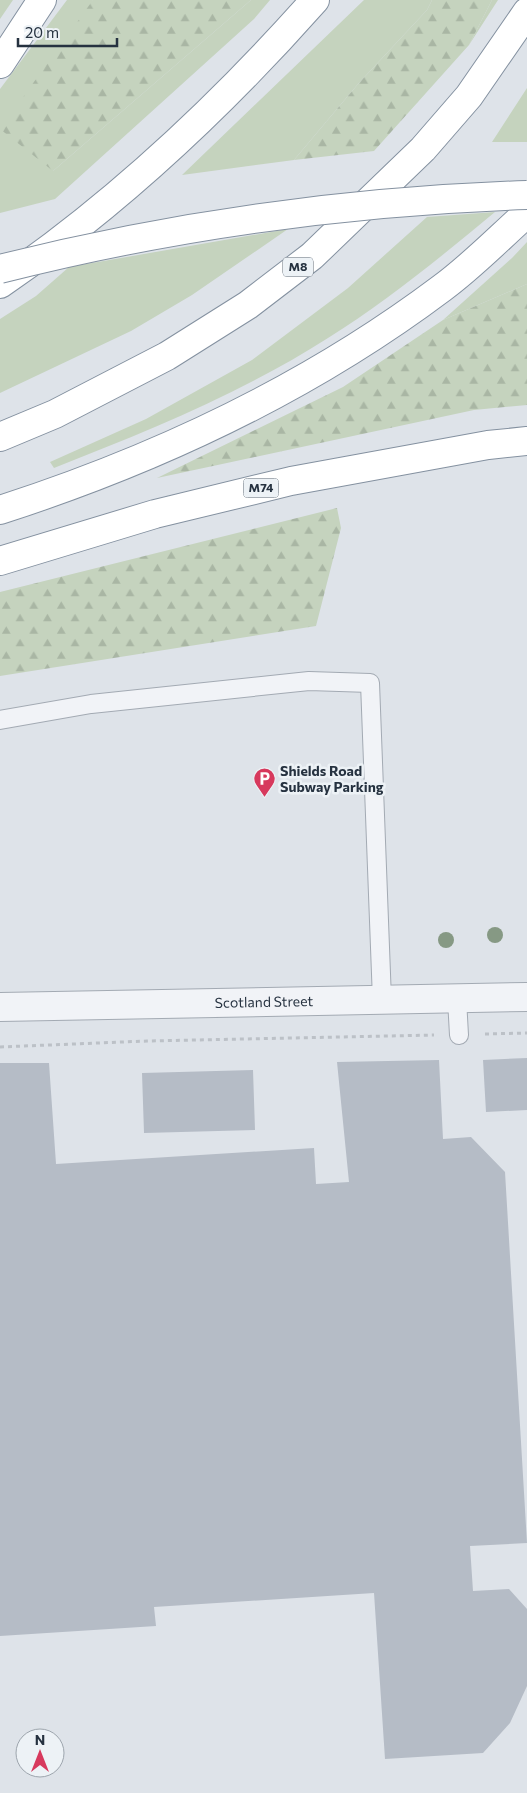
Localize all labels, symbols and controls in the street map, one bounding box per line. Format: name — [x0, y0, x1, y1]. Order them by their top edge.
scale bar — [18, 15, 116, 47]
text: 20 m — [25, 23, 59, 41]
road number: M8 — [283, 258, 313, 276]
road number: M74 — [244, 478, 278, 498]
place label: Shields Road Subway Parking — [280, 762, 384, 795]
parking icon: Shields Road Subway Parking — [252, 767, 276, 798]
street label: Scotland Street — [215, 992, 314, 1011]
north arrow — [15, 1728, 65, 1778]
text: N — [35, 1731, 45, 1748]

